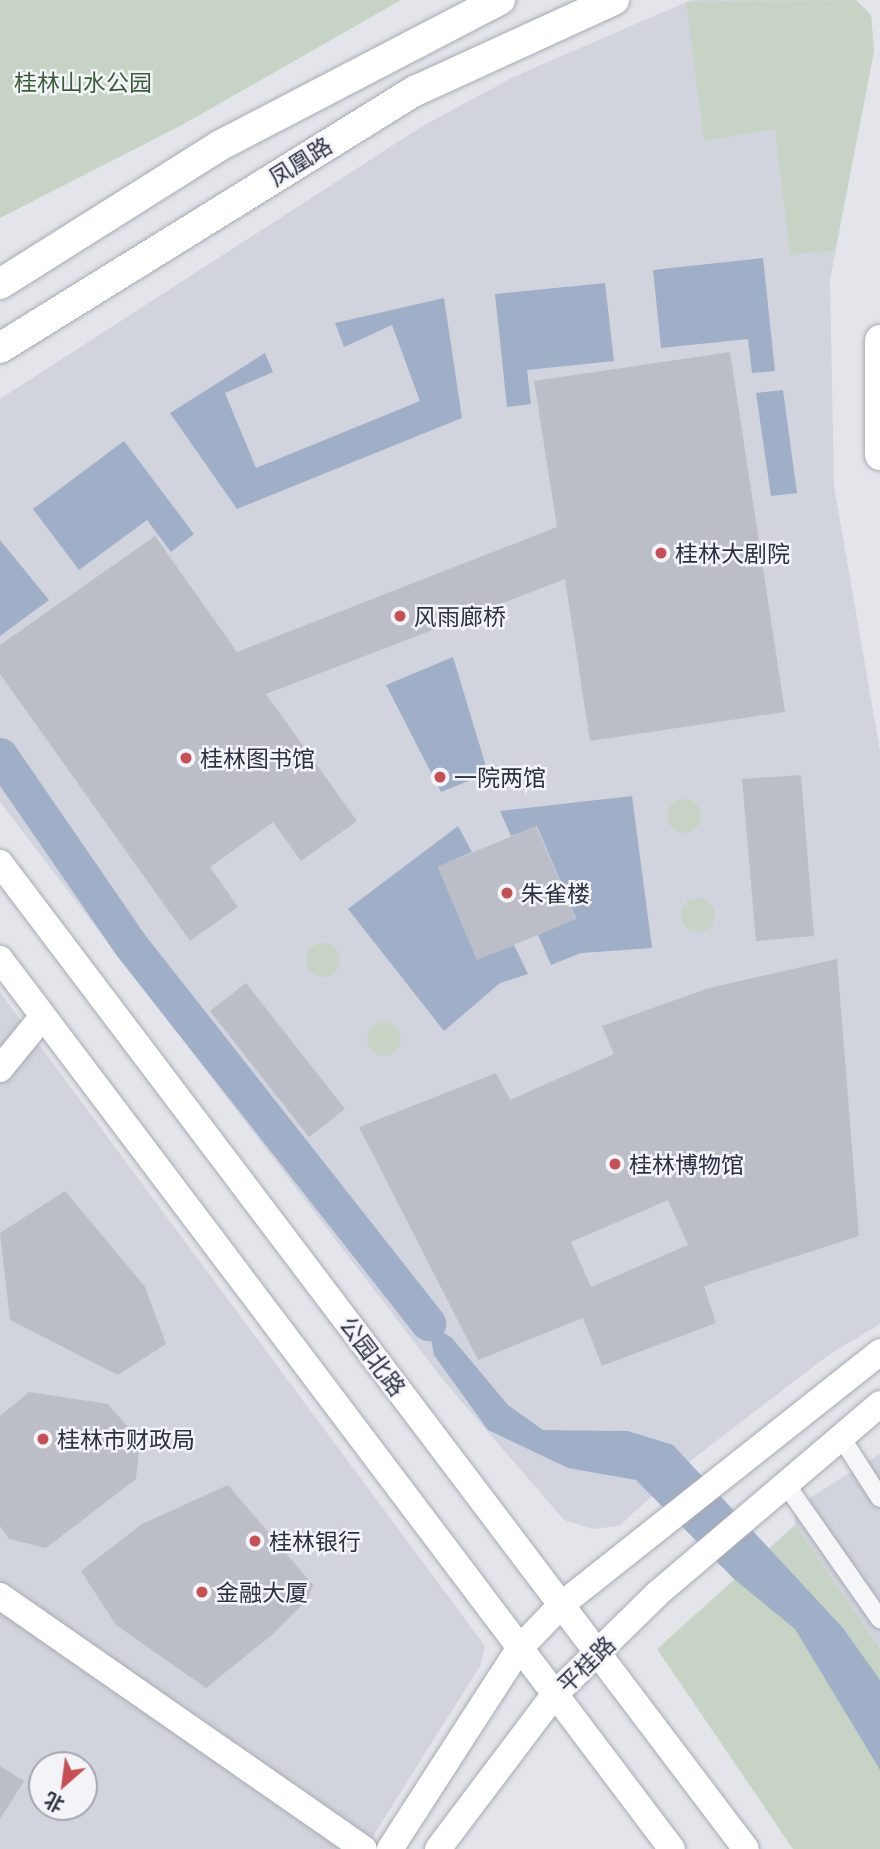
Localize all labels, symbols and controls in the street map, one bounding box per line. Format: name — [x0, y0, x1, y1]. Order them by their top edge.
park label: 桂林山水公园 — [14, 68, 152, 96]
street label: 凤凰路 — [263, 131, 337, 191]
place label: 桂林大剧院 — [675, 539, 790, 567]
marker: 桂林大剧院 — [653, 545, 669, 561]
place label: 风雨廊桥 — [414, 602, 506, 630]
marker: 风雨廊桥 — [392, 608, 408, 624]
place label: 桂林图书馆 — [200, 744, 315, 772]
marker: 桂林图书馆 — [178, 750, 194, 766]
place label: 一院两馆 — [454, 763, 546, 791]
marker: 一院两馆 — [432, 769, 448, 785]
place label: 朱雀楼 — [521, 879, 590, 907]
marker: 朱雀楼 — [499, 885, 515, 901]
place label: 桂林博物馆 — [629, 1150, 744, 1178]
marker: 桂林博物馆 — [607, 1156, 623, 1172]
street label: 公园北路 — [334, 1311, 412, 1401]
place label: 桂林市财政局 — [57, 1425, 195, 1453]
marker: 桂林市财政局 — [35, 1431, 51, 1447]
place label: 桂林银行 — [269, 1527, 361, 1555]
marker: 桂林银行 — [247, 1533, 263, 1549]
place label: 金融大厦 — [216, 1578, 308, 1606]
marker: 金融大厦 — [194, 1584, 210, 1600]
street label: 平桂路 — [552, 1630, 620, 1698]
north arrow — [28, 1751, 98, 1821]
text: 北 — [40, 1789, 68, 1818]

